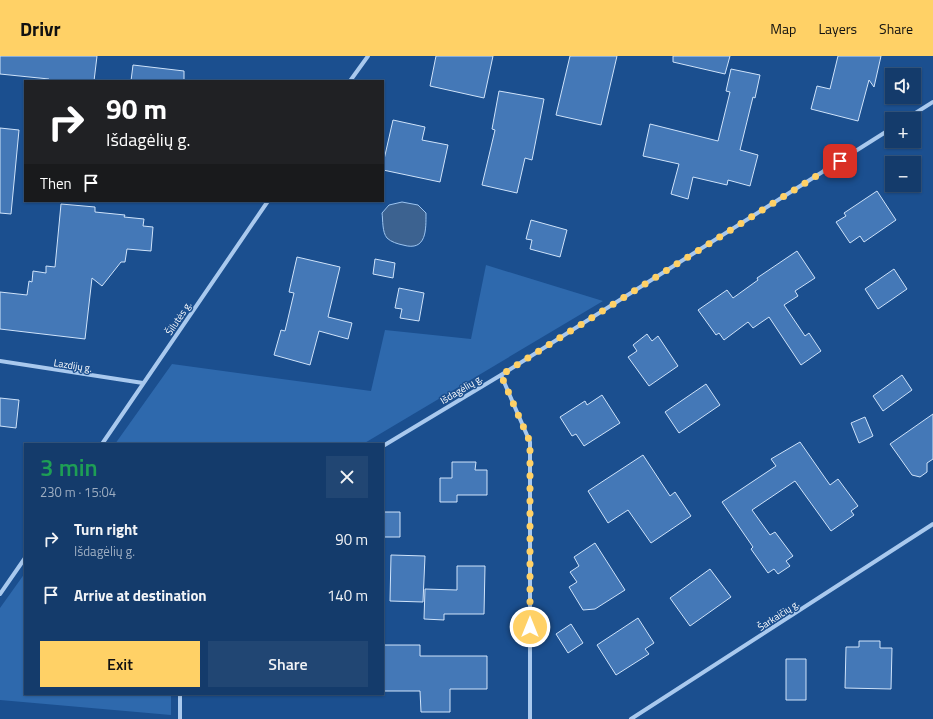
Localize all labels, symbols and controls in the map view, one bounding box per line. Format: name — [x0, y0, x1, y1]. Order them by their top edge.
text: Drivr — [20, 14, 61, 43]
text: Map — [770, 18, 796, 39]
text: Layers — [818, 18, 857, 39]
text: Share — [879, 18, 913, 39]
map controls — [885, 68, 921, 192]
button: sound — [885, 68, 921, 104]
text: 90 m — [106, 87, 167, 130]
icon: right — [40, 96, 92, 148]
button: + — [885, 112, 921, 148]
text: Išdagėlių g. — [106, 126, 190, 153]
pin — [823, 144, 857, 178]
icon: arrive — [829, 150, 851, 172]
button: − — [885, 156, 921, 192]
text: Then — [40, 172, 72, 195]
icon: arrive — [80, 172, 102, 194]
street label: Šilutės g. — [162, 298, 195, 338]
street label: Lazdijų g. — [53, 355, 93, 376]
street label: Išdagėlių g. — [437, 371, 485, 408]
text: 3 min — [40, 449, 98, 485]
button: close — [326, 456, 368, 498]
text: 230 m · 15:04 — [40, 482, 116, 502]
text: Turn right — [74, 518, 138, 541]
icon: right — [40, 528, 62, 550]
text: 90 m — [335, 528, 368, 551]
text: Išdagėlių g. — [74, 541, 135, 561]
icon: arrive — [40, 584, 62, 606]
text: Arrive at destination — [74, 584, 207, 607]
text: 140 m — [327, 584, 368, 607]
street label: Šarkaičių g. — [754, 596, 802, 635]
position arrow — [509, 606, 551, 648]
button: Exit — [40, 641, 200, 687]
button: Share — [208, 641, 368, 687]

